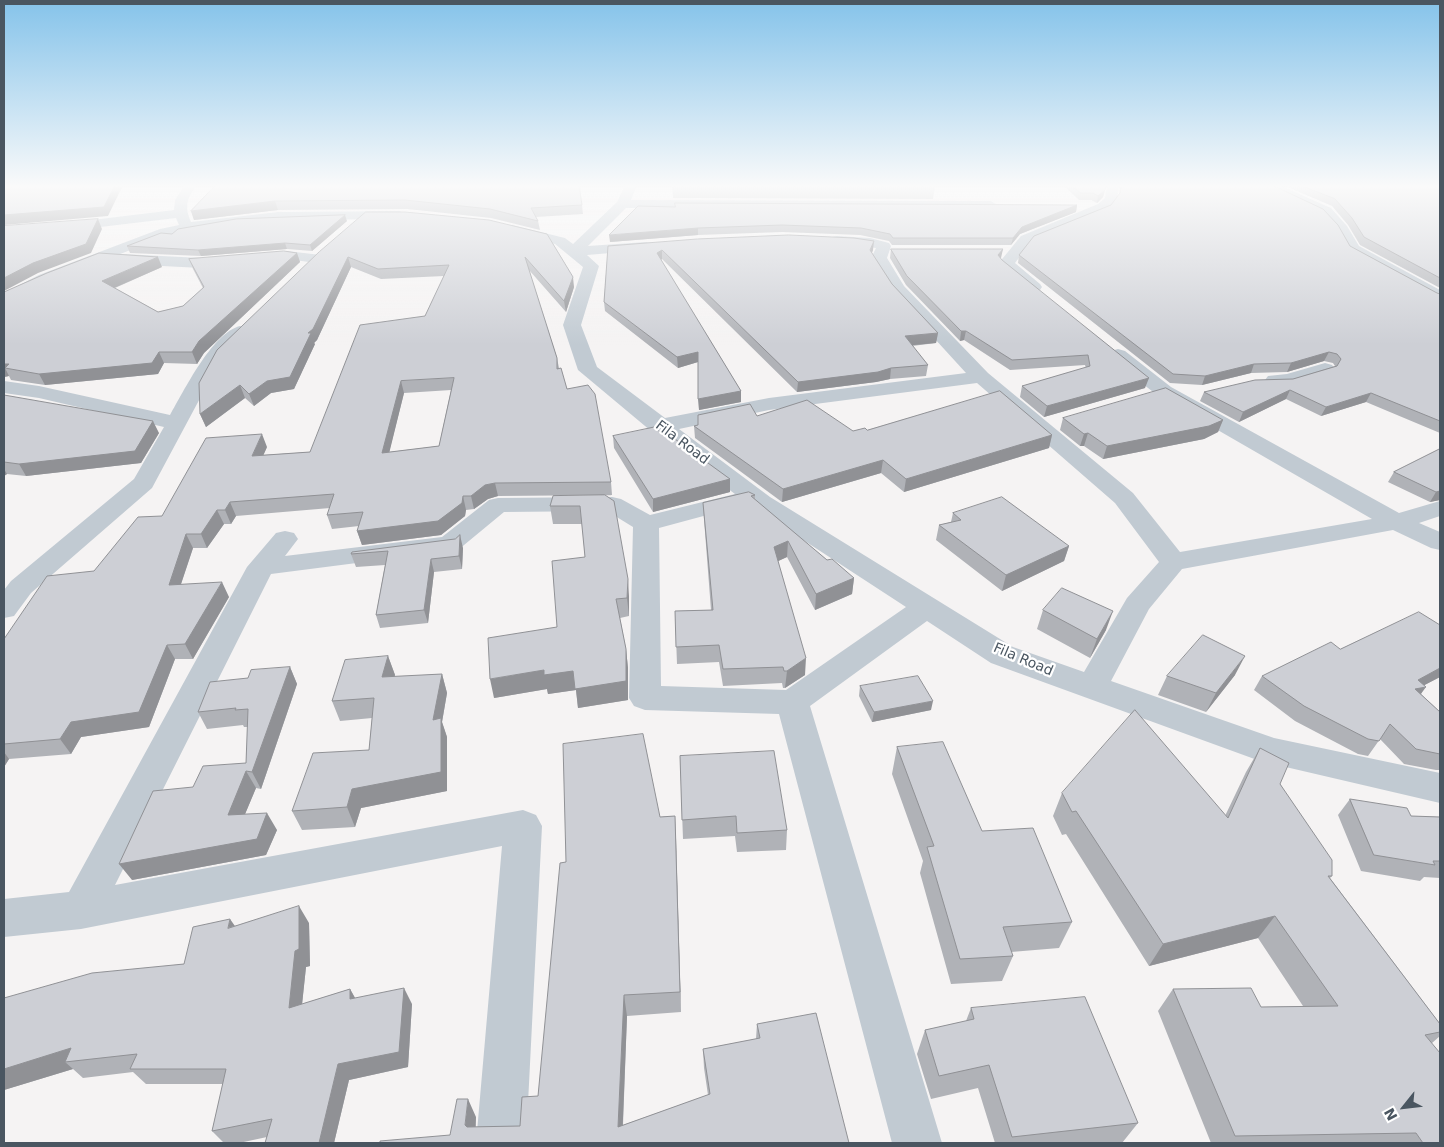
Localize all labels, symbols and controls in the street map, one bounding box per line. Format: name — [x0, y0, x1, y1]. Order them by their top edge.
street label: Fila Road — [652, 417, 712, 469]
street label: Fila Road — [991, 640, 1055, 680]
north arrow — [1379, 1082, 1429, 1132]
text: N — [1381, 1105, 1401, 1123]

